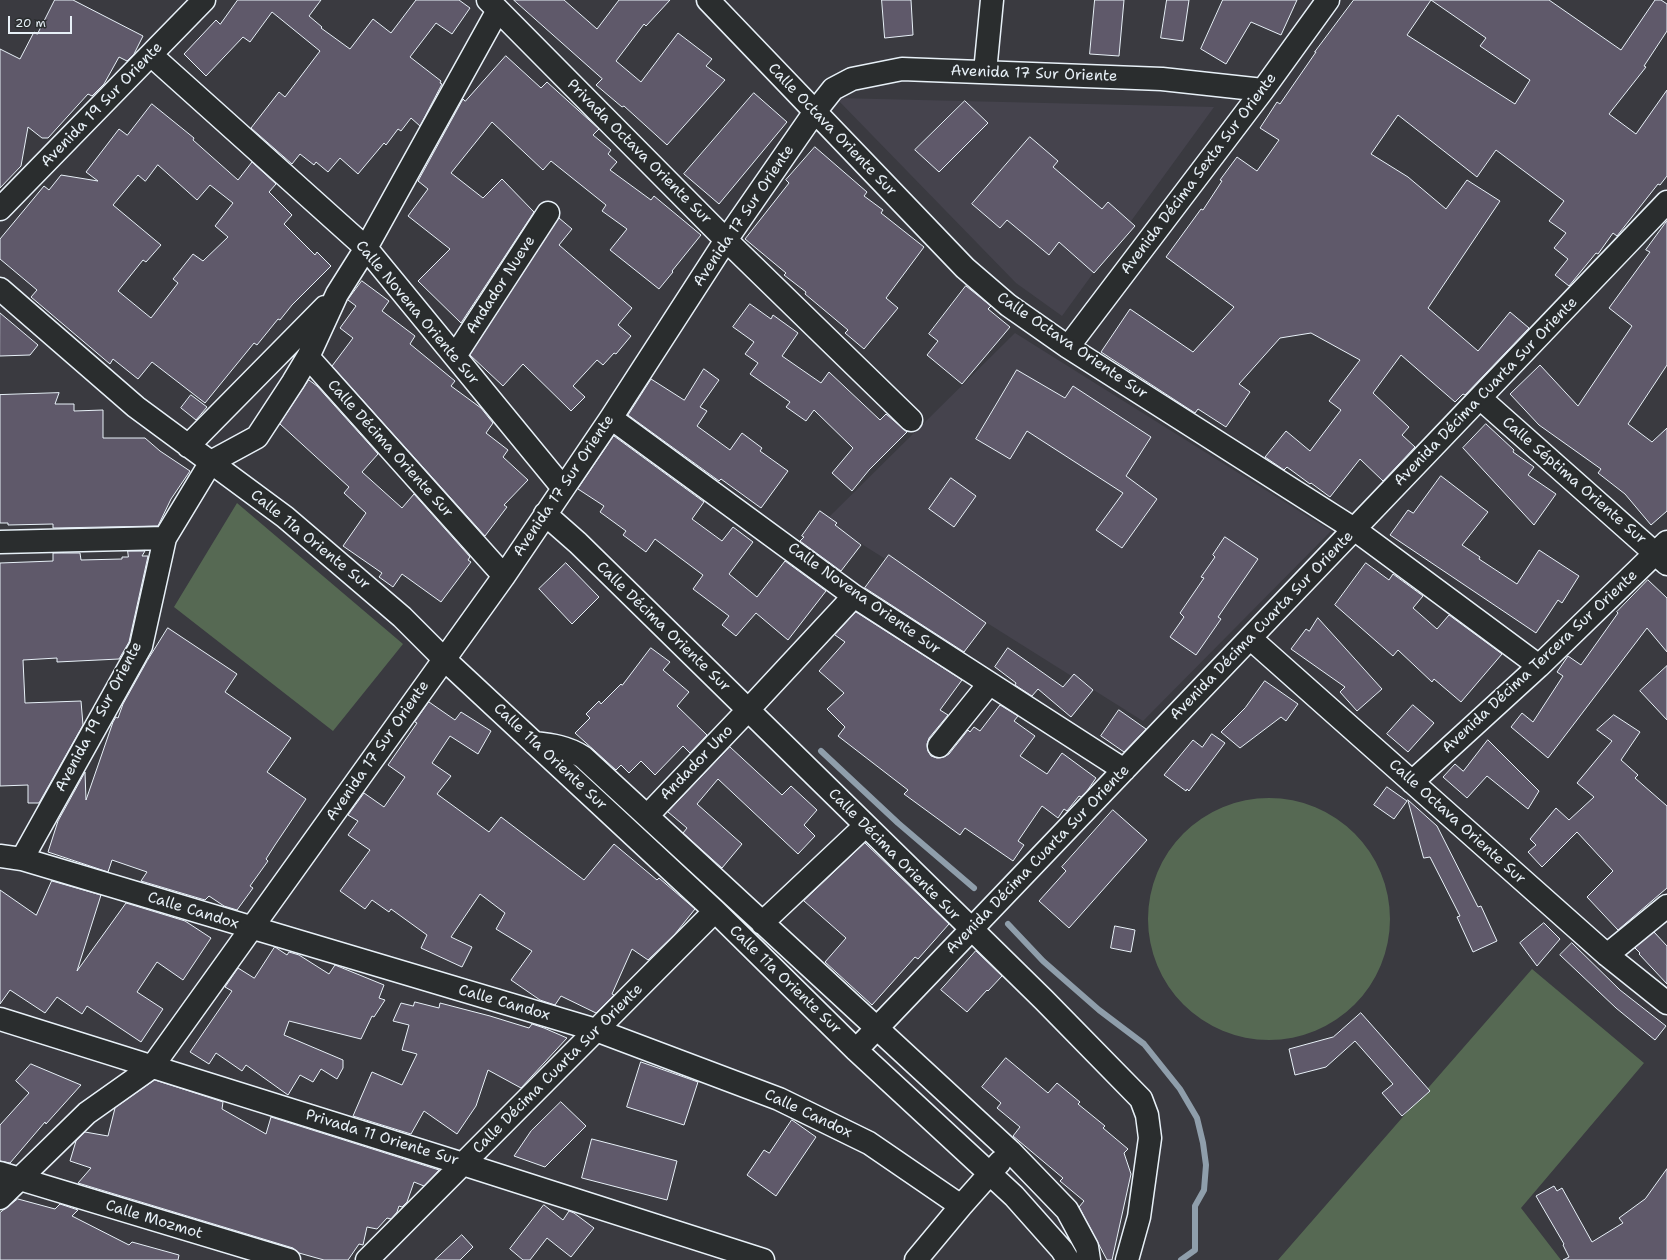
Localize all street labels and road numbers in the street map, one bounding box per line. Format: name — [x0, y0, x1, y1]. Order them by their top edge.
street label: Avenida 19 Sur Oriente — [37, 39, 167, 171]
street label: Calle Octava Oriente Sur — [764, 60, 900, 200]
street label: Avenida 17 Sur Oriente — [950, 62, 1118, 86]
street label: Avenida Décima Sexta Sur Oriente — [1117, 70, 1281, 278]
street label: Privada Octava Oriente Sur — [563, 76, 715, 228]
street label: Avenida 17 Sur Oriente — [690, 142, 798, 290]
street label: Andador Nueve — [463, 232, 539, 338]
street label: Calle Novena Oriente Sur — [351, 237, 483, 389]
street label: Calle Octava Oriente Sur — [993, 289, 1151, 403]
street label: Avenida Décima Cuarta Sur Oriente — [1391, 294, 1581, 490]
street label: Calle Décima Oriente Sur — [323, 376, 457, 522]
street label: Avenida 17 Sur Oriente — [510, 412, 618, 560]
street label: Calle Séptima Oriente Sur — [1498, 413, 1650, 549]
street label: Calle 11a Oriente Sur — [247, 486, 373, 594]
street label: Avenida Décima Cuarta Sur Oriente — [1167, 528, 1357, 724]
street label: Calle Novena Oriente Sur — [784, 539, 944, 659]
street label: Calle Décima Oriente Sur — [592, 558, 734, 696]
street label: Avenida Décima Tercera Sur Oriente — [1439, 567, 1641, 757]
street label: Avenida 19 Sur Oriente — [52, 639, 146, 795]
street label: Avenida 17 Sur Oriente — [323, 677, 433, 825]
street label: Calle 11a Oriente Sur — [489, 700, 611, 814]
street label: Andador Uno — [657, 722, 737, 804]
street label: Calle Octava Oriente Sur — [1385, 756, 1529, 888]
street label: Avenida Décima Cuarta Sur Oriente — [943, 762, 1133, 958]
street label: Calle Décima Oriente Sur — [824, 785, 964, 925]
street label: Calle Candox — [145, 889, 241, 933]
street label: Calle 11a Oriente Sur — [725, 922, 845, 1038]
street label: Calle Décima Cuarta Sur Oriente — [469, 980, 647, 1158]
street label: Calle Candox — [456, 981, 552, 1025]
street label: Calle Candox — [761, 1086, 855, 1142]
street label: Privada 11 Oriente Sur — [303, 1106, 461, 1170]
street label: Calle Mozmot — [103, 1197, 205, 1243]

